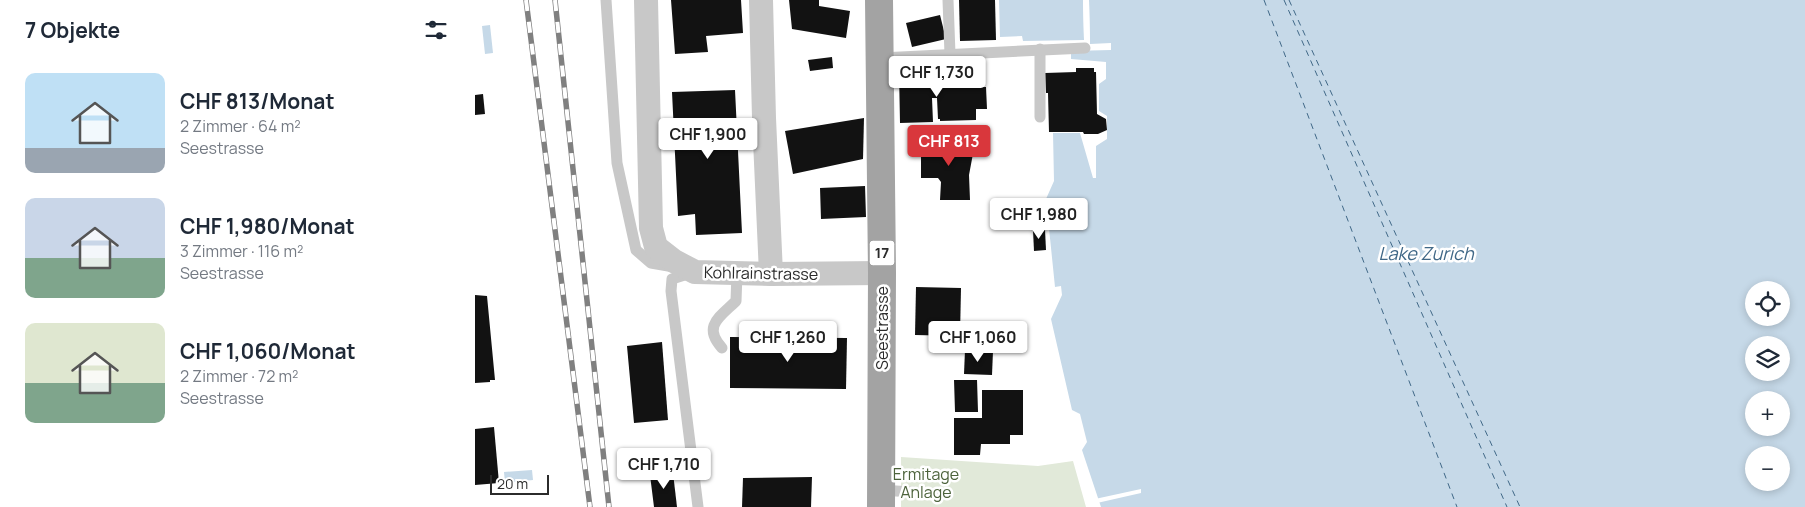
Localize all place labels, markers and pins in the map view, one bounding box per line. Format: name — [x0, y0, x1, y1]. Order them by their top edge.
pin: CHF 1,730 — [880, 56, 994, 98]
pin: CHF 1,900 — [651, 118, 765, 160]
pin: CHF 813 — [903, 124, 995, 167]
pin: CHF 1,980 — [982, 198, 1096, 240]
pin: CHF 1,260 — [731, 320, 845, 363]
pin: CHF 1,060 — [921, 320, 1035, 363]
pin: CHF 1,710 — [607, 448, 721, 490]

